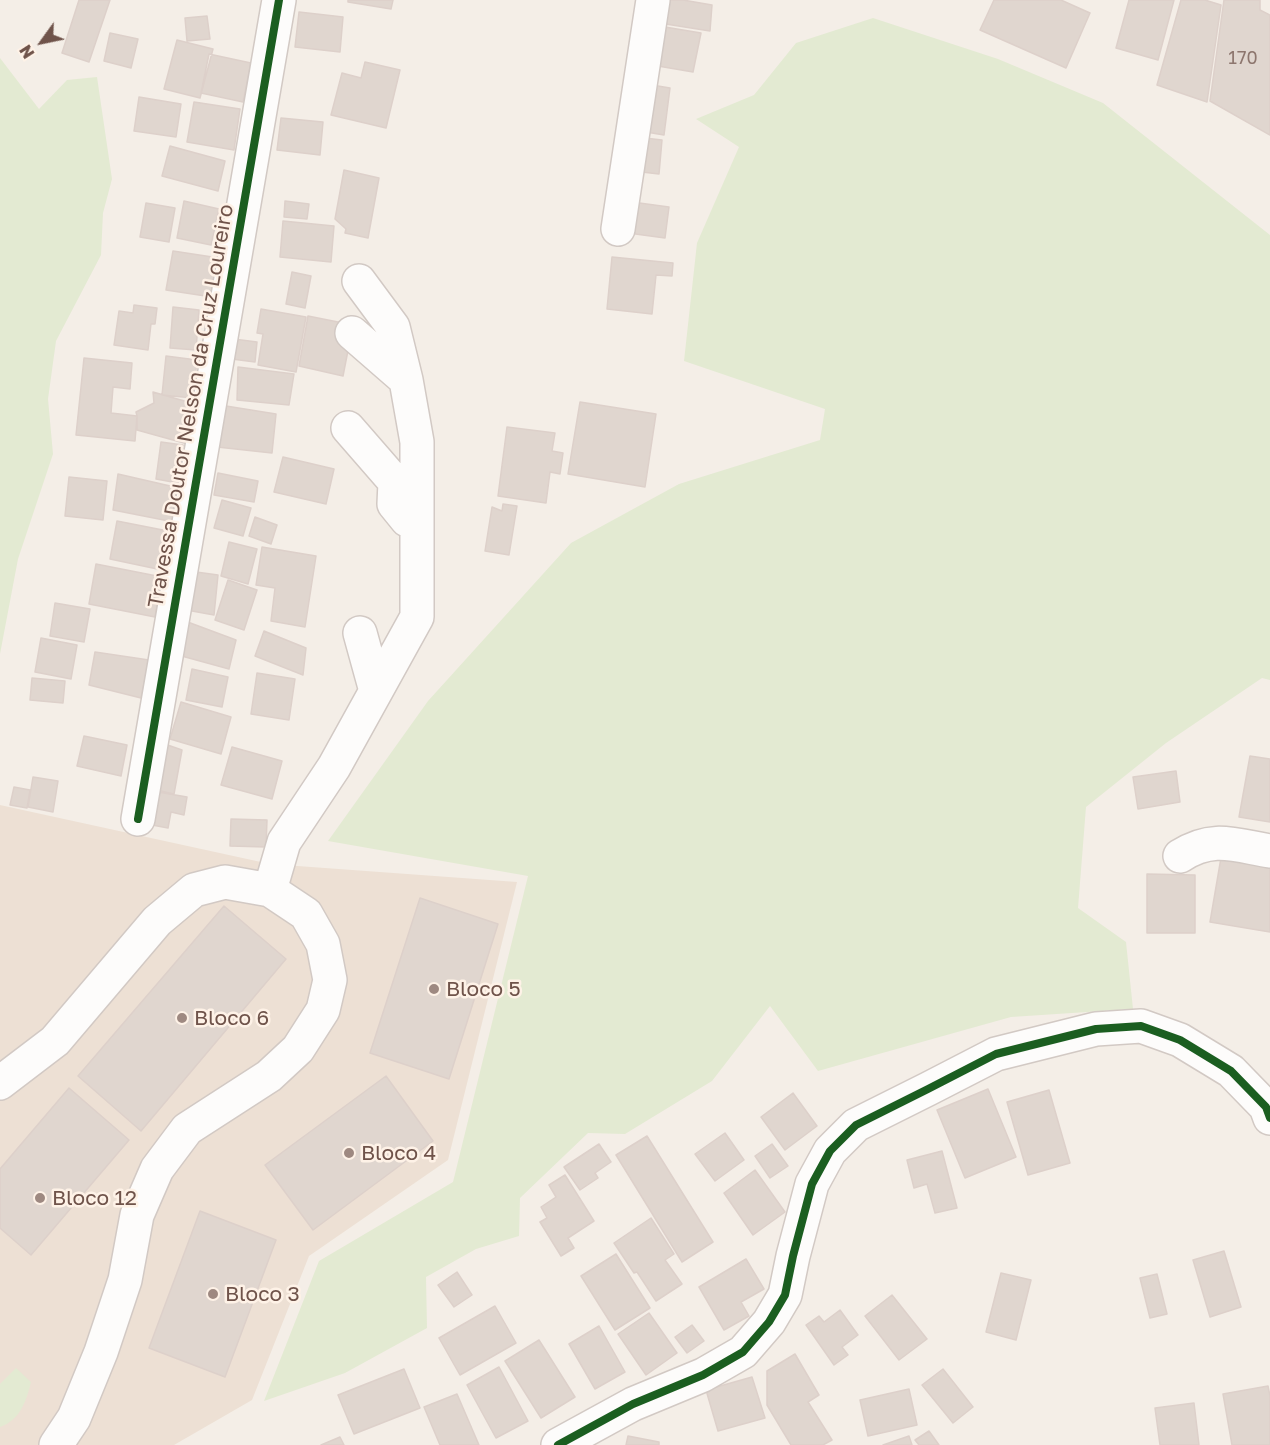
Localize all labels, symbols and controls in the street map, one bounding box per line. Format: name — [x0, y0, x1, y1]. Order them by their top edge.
north arrow — [12, 12, 72, 72]
text: N — [15, 41, 39, 62]
house number: 170 — [1228, 47, 1258, 69]
street label: Travessa Doutor Nelson da Cruz Loureiro — [143, 202, 239, 610]
place label: Bloco 5 — [446, 976, 521, 1002]
marker: Bloco 5 — [427, 982, 441, 996]
place label: Bloco 6 — [194, 1005, 269, 1031]
marker: Bloco 6 — [175, 1011, 189, 1025]
place label: Bloco 4 — [361, 1140, 436, 1166]
marker: Bloco 4 — [342, 1146, 356, 1160]
place label: Bloco 12 — [52, 1185, 137, 1211]
marker: Bloco 12 — [33, 1191, 47, 1205]
place label: Bloco 3 — [225, 1281, 300, 1307]
marker: Bloco 3 — [206, 1287, 220, 1301]

